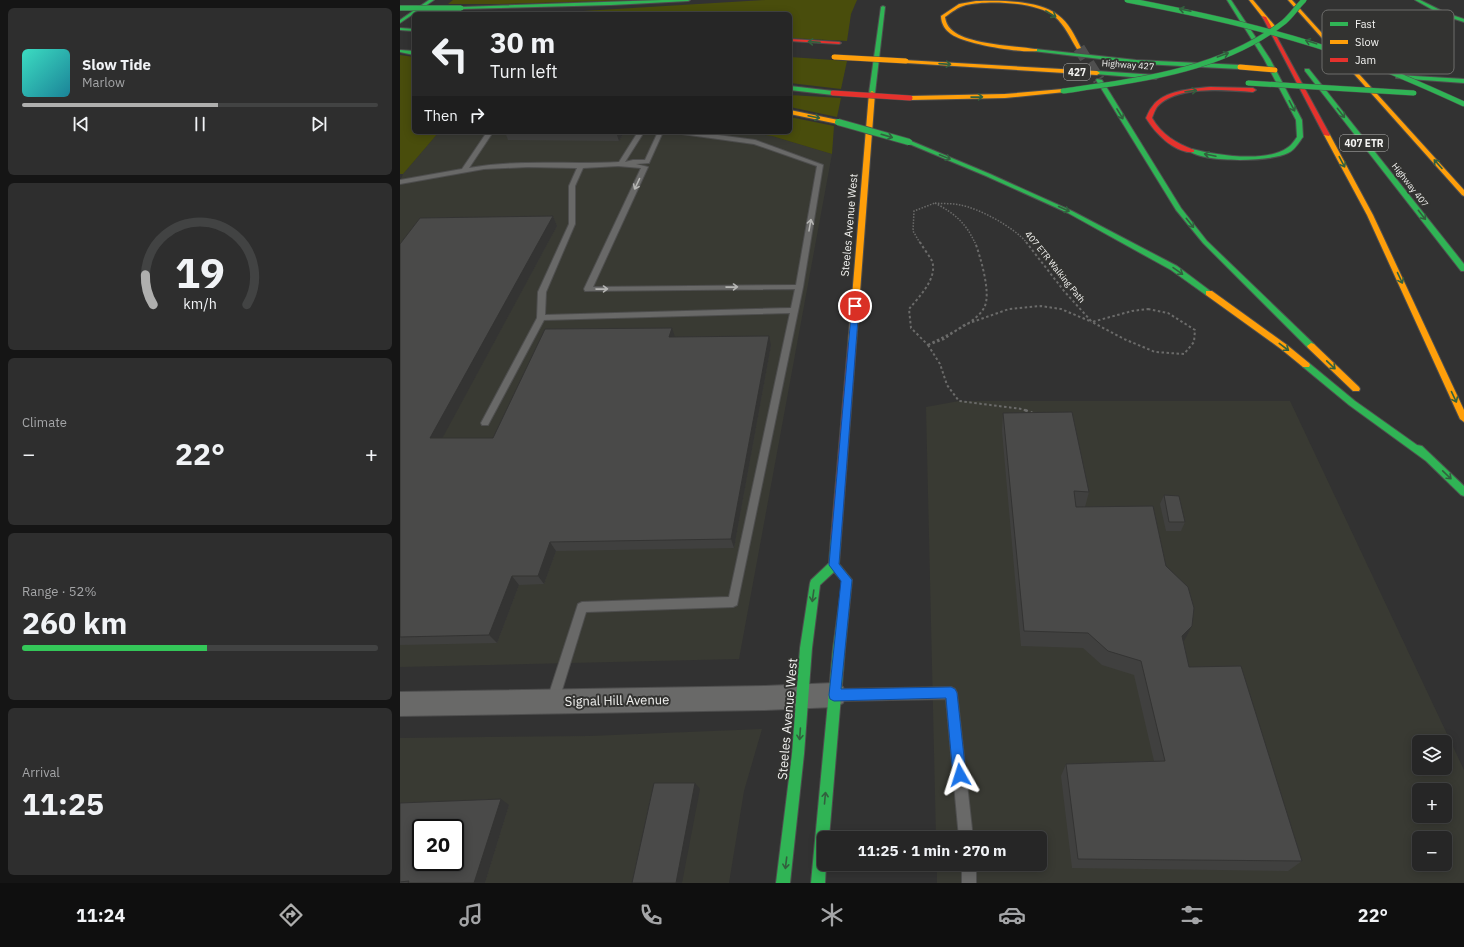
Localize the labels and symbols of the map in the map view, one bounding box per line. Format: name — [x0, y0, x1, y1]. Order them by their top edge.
one-way arrow — [1179, 6, 1192, 14]
one-way arrow — [1045, 10, 1057, 18]
legend — [1322, 10, 1454, 74]
text: Fast — [1355, 17, 1376, 31]
text: Slow — [1355, 35, 1379, 49]
one-way arrow — [808, 38, 821, 45]
one-way arrow — [1305, 38, 1318, 45]
one-way arrow — [1217, 51, 1230, 58]
text: Jam — [1355, 53, 1376, 67]
street label: Highway 427 — [1101, 57, 1155, 72]
one-way arrow — [938, 60, 951, 67]
road number: 427 — [1064, 64, 1090, 80]
one-way arrow — [1185, 87, 1198, 95]
one-way arrow — [970, 93, 983, 101]
one-way arrow — [1288, 100, 1296, 112]
one-way arrow — [1116, 108, 1124, 119]
one-way arrow — [1337, 108, 1345, 119]
one-way arrow — [807, 114, 820, 122]
one-way arrow — [880, 133, 893, 140]
road number: 407 ETR — [1340, 135, 1388, 151]
one-way arrow — [1204, 150, 1217, 158]
one-way arrow — [938, 154, 950, 162]
one-way arrow — [1339, 156, 1346, 168]
one-way arrow — [1434, 159, 1443, 170]
street label: Highway 407 — [1390, 160, 1431, 209]
street label: Steeles Avenue West — [838, 173, 860, 277]
one-way arrow — [633, 178, 640, 190]
one-way arrow — [1058, 206, 1070, 213]
one-way arrow — [1417, 210, 1426, 221]
one-way arrow — [1185, 218, 1194, 228]
one-way arrow — [806, 219, 814, 232]
street label: 407 ETR Walking Path — [1023, 229, 1088, 305]
one-way arrow — [1172, 267, 1183, 275]
one-way arrow — [1396, 272, 1404, 284]
one-way arrow — [725, 283, 738, 291]
one-way arrow — [595, 285, 608, 293]
pin — [838, 289, 872, 323]
one-way arrow — [1278, 343, 1289, 351]
one-way arrow — [1326, 360, 1336, 369]
one-way arrow — [1451, 390, 1458, 402]
one-way arrow — [1442, 470, 1452, 480]
one-way arrow — [809, 589, 817, 602]
street label: Steeles Avenue West — [774, 657, 801, 781]
street label: Signal Hill Avenue — [565, 691, 669, 710]
one-way arrow — [796, 727, 803, 740]
position arrow — [939, 754, 981, 796]
one-way arrow — [822, 792, 829, 805]
speed limit sign: 20 — [412, 819, 464, 871]
one-way arrow — [782, 856, 789, 869]

